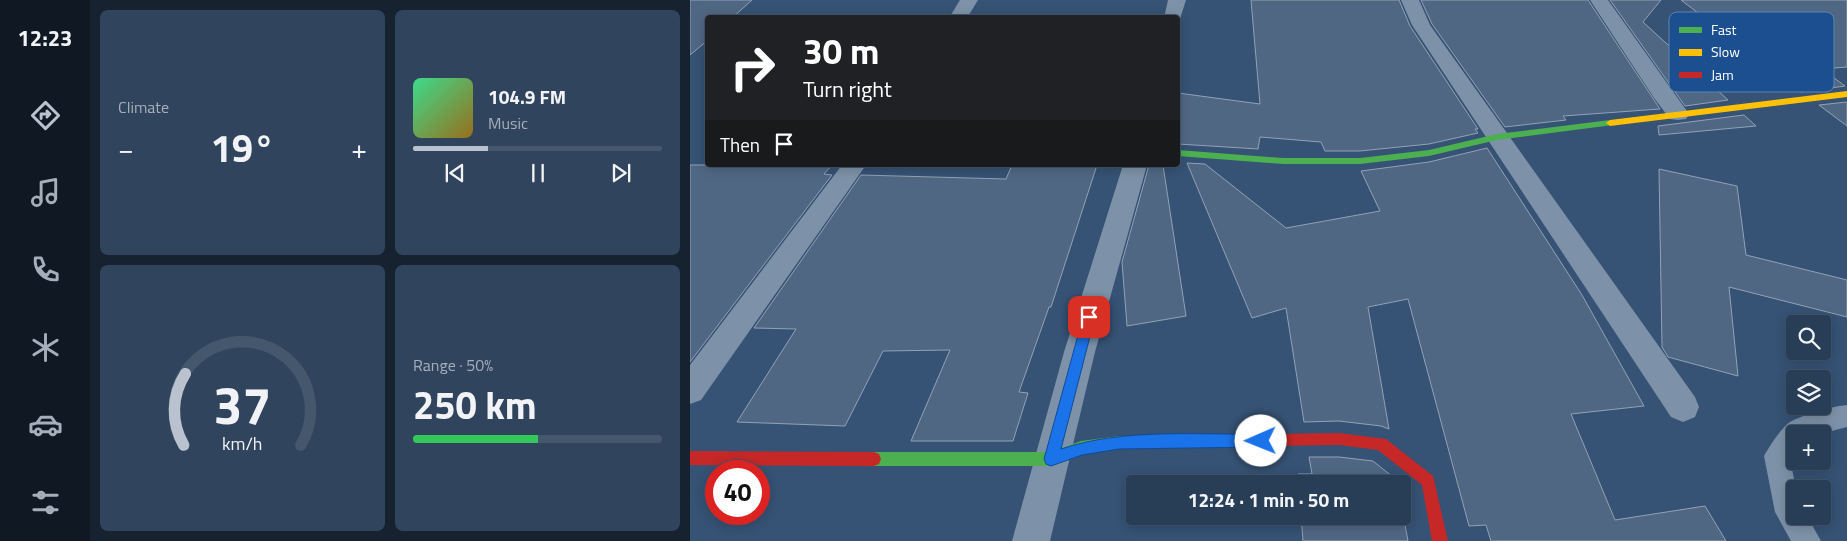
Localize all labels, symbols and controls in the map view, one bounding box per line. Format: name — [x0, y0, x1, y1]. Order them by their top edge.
legend — [1669, 12, 1834, 92]
text: Fast — [1711, 19, 1736, 40]
text: 12:23 — [18, 21, 72, 55]
text: 30 m — [803, 24, 879, 78]
icon: right — [720, 35, 785, 100]
text: Slow — [1711, 41, 1740, 62]
text: Jam — [1711, 64, 1734, 85]
text: Turn right — [803, 72, 892, 106]
text: 104.9 FM — [488, 82, 566, 111]
text: Climate — [118, 95, 169, 119]
icon: directions — [28, 98, 63, 133]
text: Music — [488, 111, 528, 135]
text: 19° — [211, 119, 274, 177]
text: − — [118, 127, 134, 170]
text: + — [351, 127, 367, 170]
text: Then — [720, 130, 760, 159]
icon: arrive — [770, 130, 798, 158]
icon: previous — [441, 159, 469, 187]
icon: pause — [524, 159, 552, 187]
icon: next — [607, 159, 635, 187]
icon: music — [28, 175, 63, 210]
icon: phone — [28, 252, 63, 287]
pin — [1068, 296, 1110, 338]
icon: arrive — [1075, 303, 1103, 331]
map controls — [1786, 315, 1831, 525]
button: search — [1786, 315, 1831, 360]
icon: climate — [28, 330, 63, 365]
text: Range · 50% — [413, 353, 493, 377]
text: 37 — [213, 365, 272, 444]
button: layers — [1786, 370, 1831, 415]
text: 250 km — [413, 376, 537, 434]
icon: car — [28, 407, 63, 442]
position arrow — [1234, 414, 1286, 466]
button: + — [1786, 425, 1831, 470]
text: km/h — [222, 430, 263, 457]
speed limit sign: 40 — [705, 460, 770, 525]
button: − — [1786, 480, 1831, 525]
icon: filters — [28, 485, 63, 520]
text: 12:24 · 1 min · 50 m — [1188, 485, 1349, 514]

